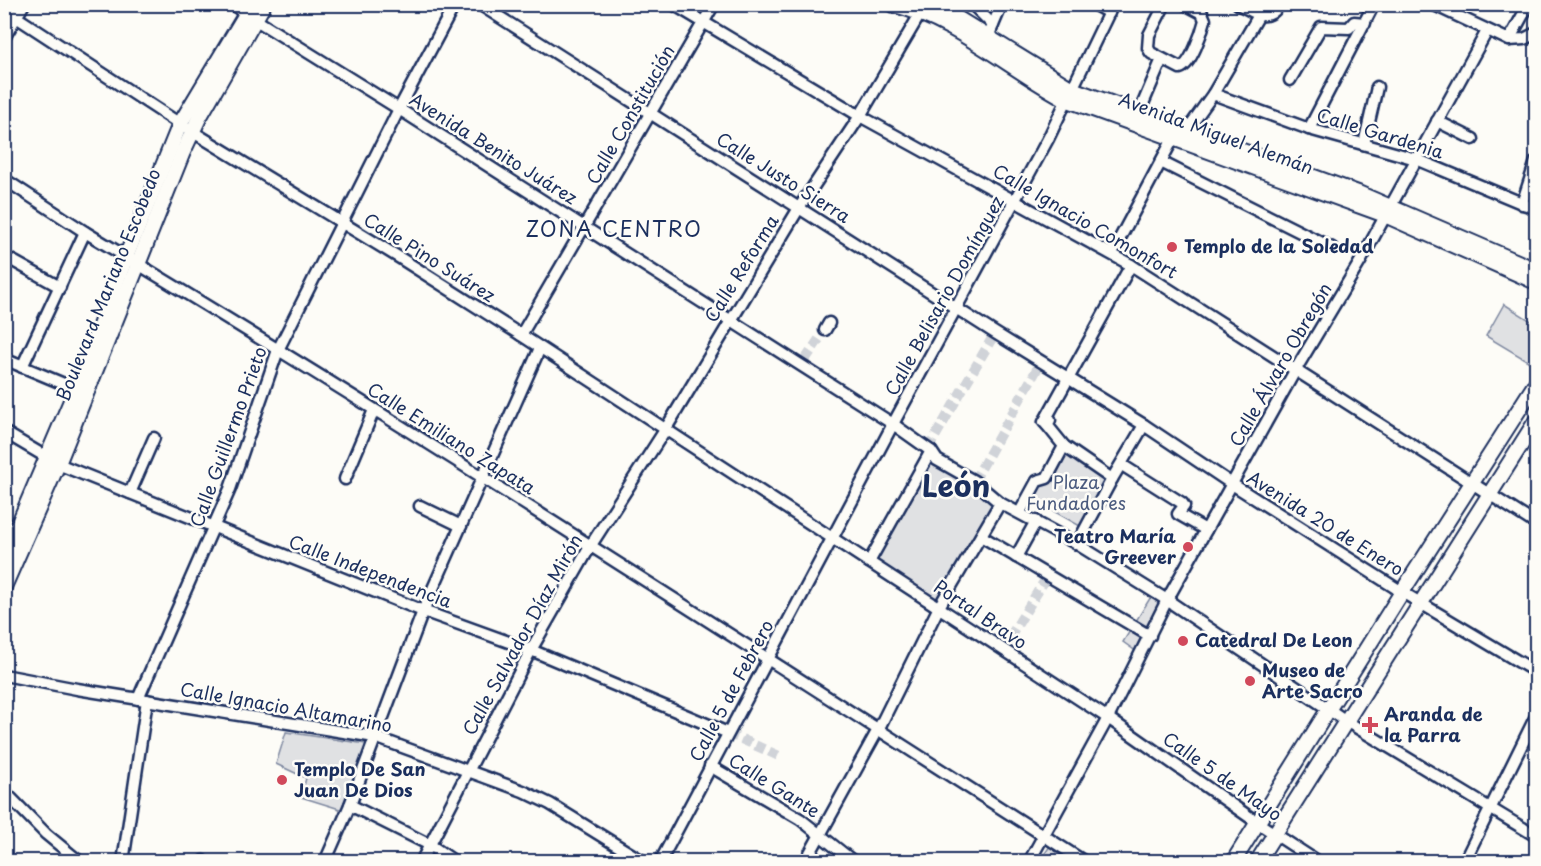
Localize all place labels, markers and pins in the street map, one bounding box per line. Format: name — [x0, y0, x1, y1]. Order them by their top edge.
place label: Templo de la Soledad — [1184, 232, 1374, 259]
marker: Templo de la Soledad — [1165, 240, 1179, 254]
place label: Teatro María Greever — [1054, 522, 1177, 570]
marker: Teatro María Greever — [1181, 540, 1195, 554]
place label: Catedral De Leon — [1195, 626, 1353, 653]
marker: Catedral De Leon — [1176, 634, 1190, 648]
place label: Museo de Arte Sacro — [1262, 656, 1363, 704]
marker: Museo de Arte Sacro — [1243, 674, 1257, 688]
place label: Aranda de la Parra — [1384, 700, 1483, 748]
marker: Aranda de la Parra — [1361, 716, 1379, 734]
place label: Templo De San Juan De Dios — [294, 755, 426, 803]
marker: Templo De San Juan De Dios — [275, 773, 289, 787]

